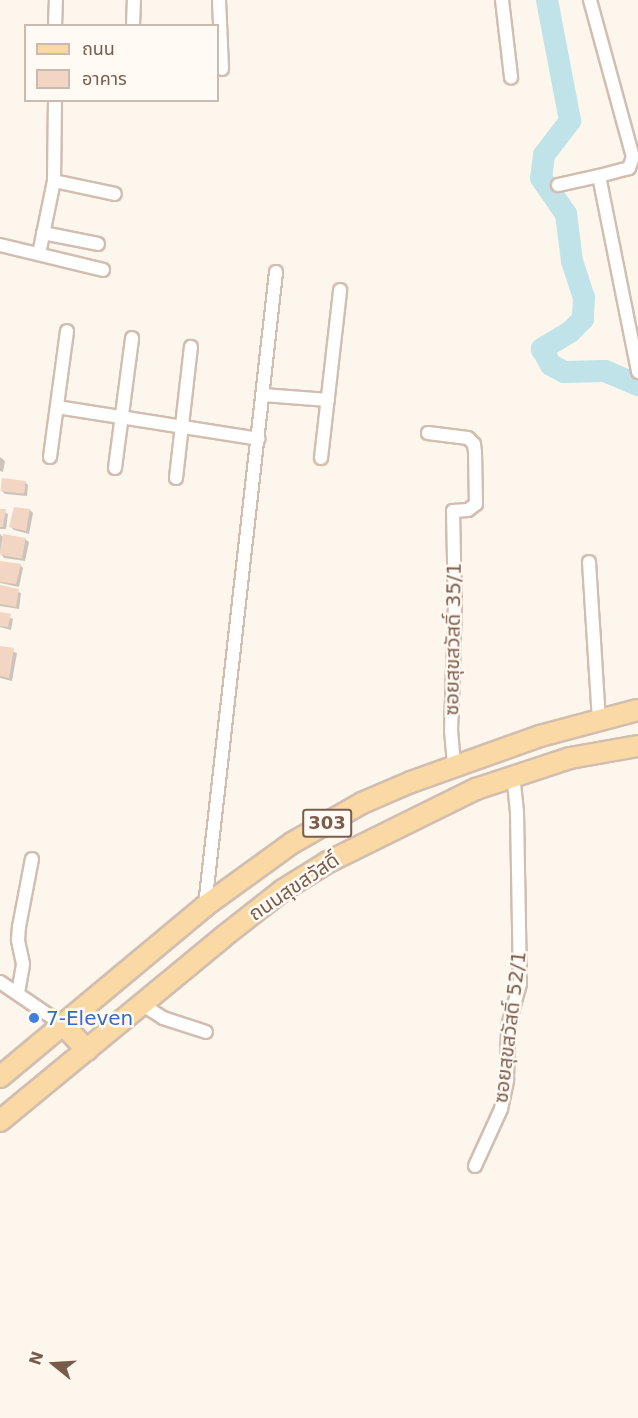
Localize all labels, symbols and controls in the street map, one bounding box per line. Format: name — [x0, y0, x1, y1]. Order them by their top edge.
legend — [24, 24, 219, 102]
text: ถนน — [82, 38, 115, 59]
text: อาคาร — [82, 68, 127, 89]
street label: ซอยสุขสวัสดิ์ 35/1 — [440, 562, 466, 716]
road number: 303 — [302, 808, 352, 838]
street label: ถนนสุขสวัสดิ์ — [244, 848, 344, 926]
street label: ซอยสุขสวัสดิ์ 52/1 — [489, 950, 531, 1104]
place label: 7-Eleven — [46, 1006, 133, 1030]
marker: 7-Eleven — [27, 1011, 41, 1025]
north arrow — [24, 1334, 84, 1394]
text: N — [25, 1349, 48, 1368]

